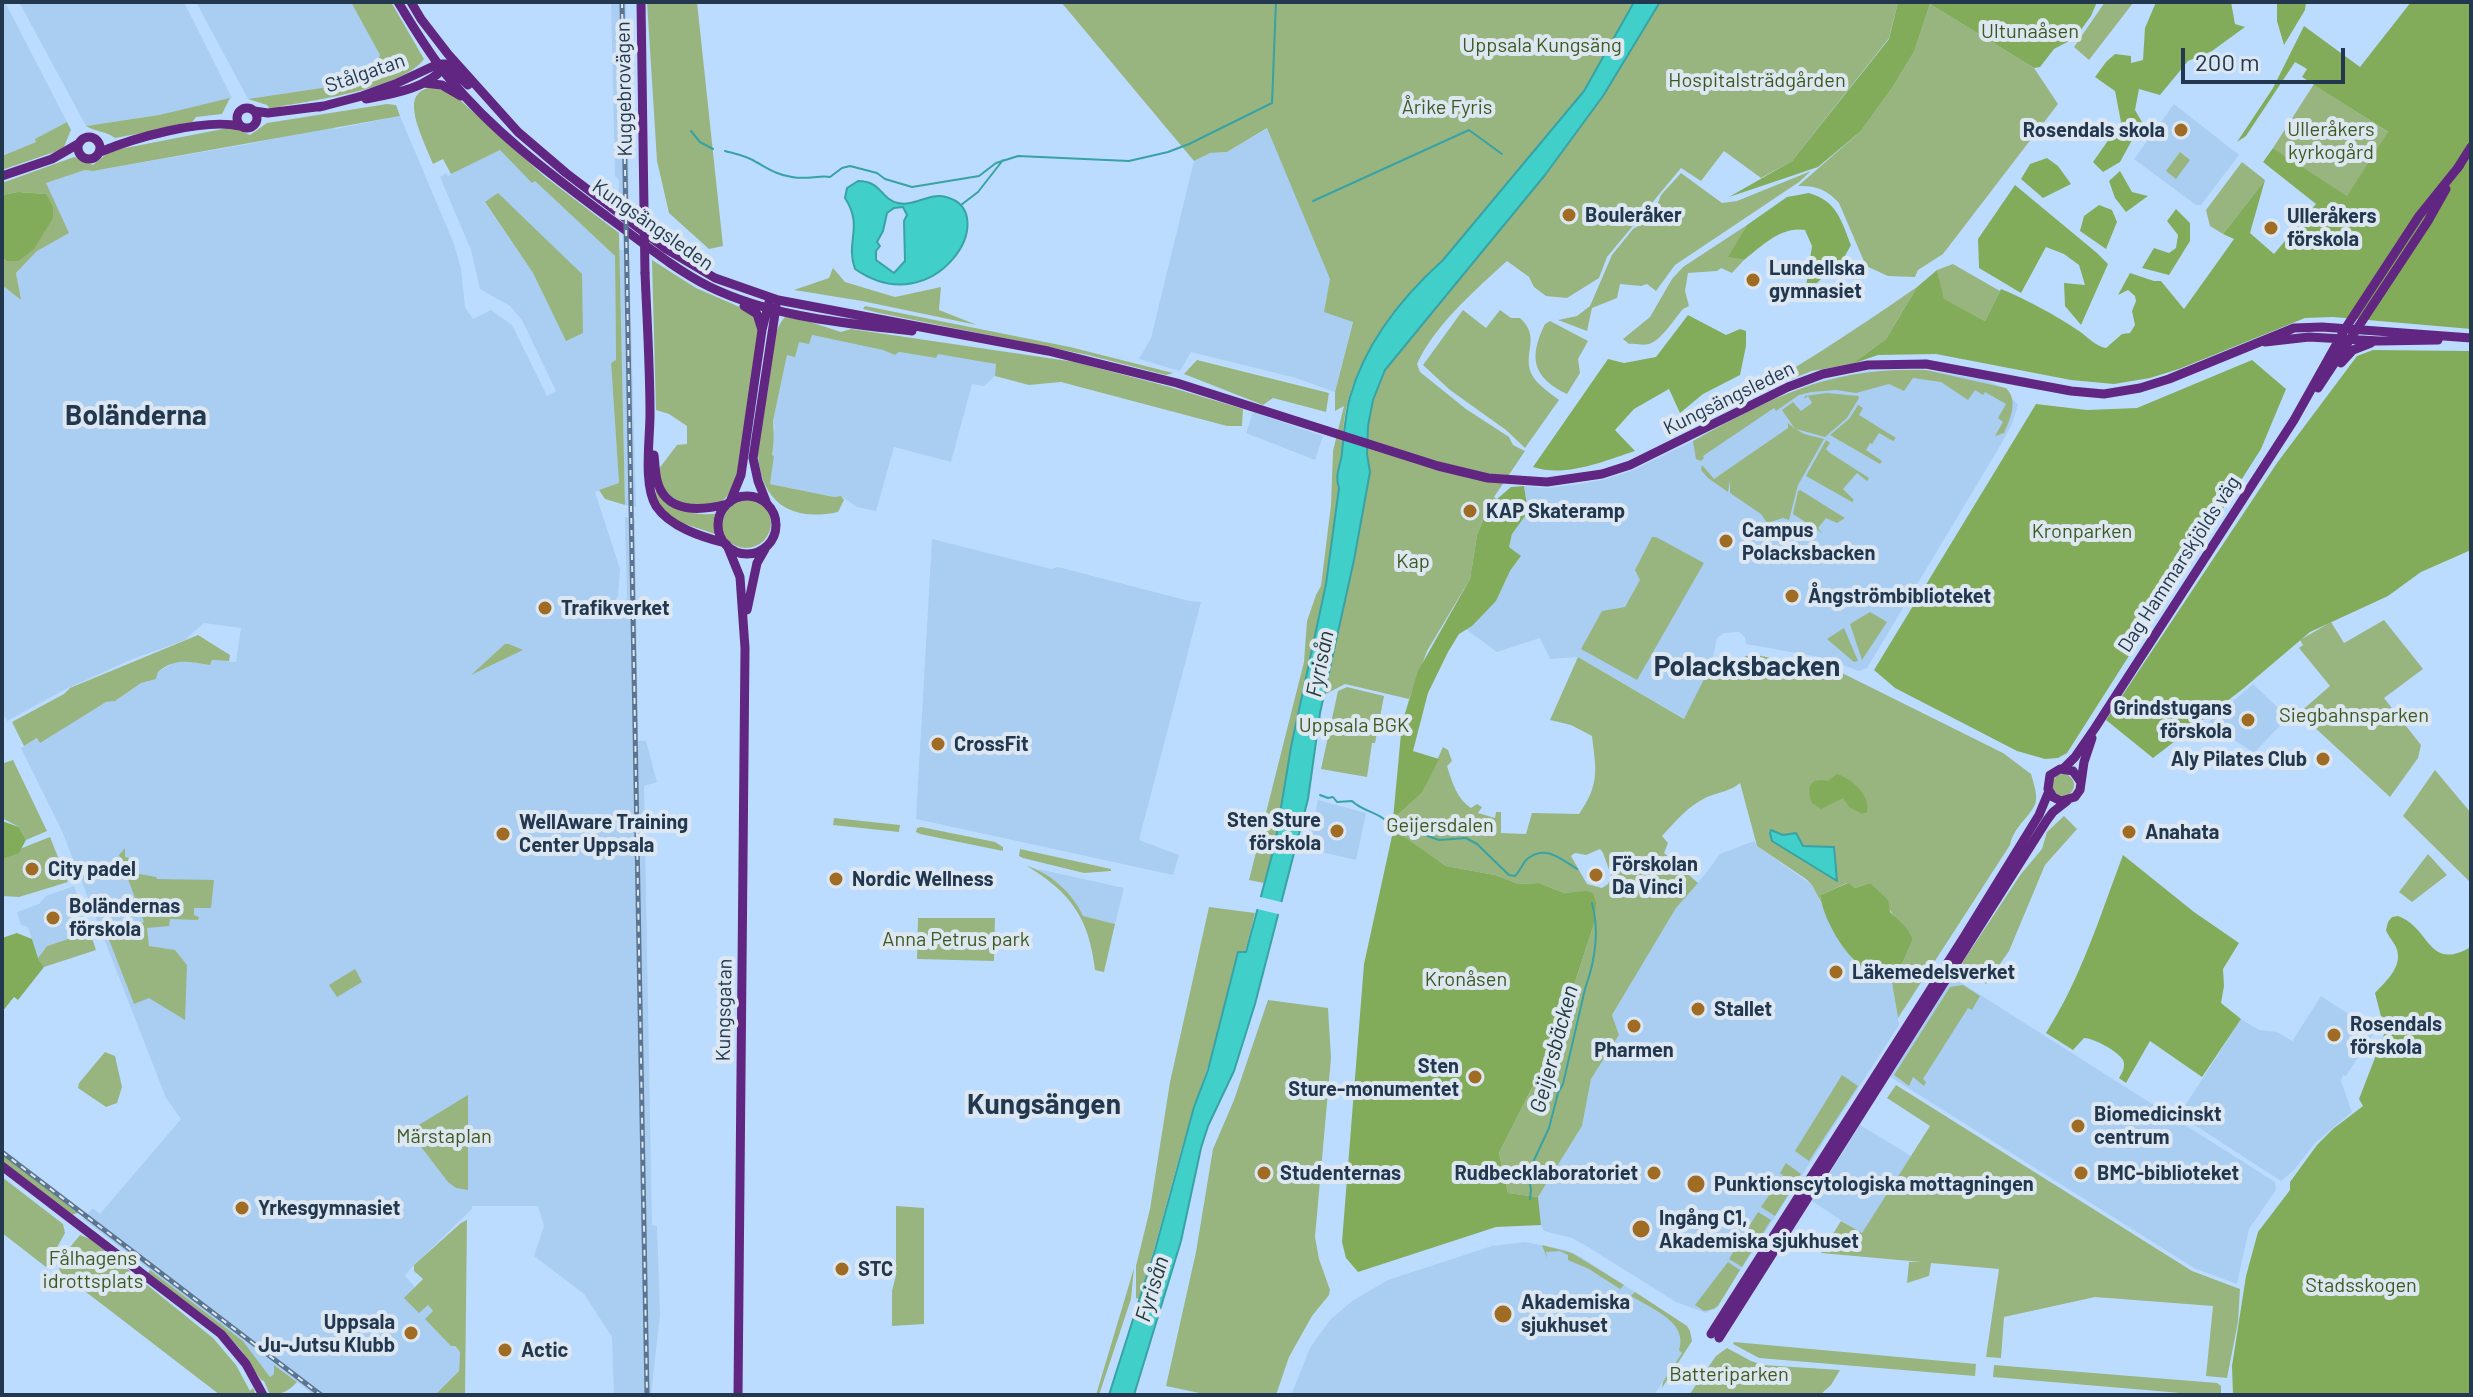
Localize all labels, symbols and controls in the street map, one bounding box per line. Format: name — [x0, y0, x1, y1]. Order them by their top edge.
park label: Ultunaåsen — [1981, 19, 2079, 43]
street label: Kuggebrovägen — [611, 21, 637, 157]
scale bar — [2185, 32, 2349, 82]
park label: Uppsala Kungsäng — [1462, 33, 1622, 57]
text: 200 m — [2195, 47, 2260, 76]
street label: Stålgatan — [322, 48, 408, 98]
park label: Hospitalsträdgården — [1668, 68, 1846, 92]
park label: Årike Fyris — [1402, 95, 1492, 119]
park label: Ulleråkers kyrkogård — [2287, 117, 2375, 164]
place label: Rosendals skola — [2023, 118, 2165, 142]
marker: Rosendals skola — [2172, 121, 2190, 139]
street label: Kungsängsleden — [588, 174, 718, 276]
place label: Bouleråker — [1585, 203, 1682, 227]
place label: Ulleråkers förskola — [2287, 204, 2377, 251]
marker: Bouleråker — [1560, 206, 1578, 224]
marker: Ulleråkers förskola — [2262, 219, 2280, 237]
place label: Lundellska gymnasiet — [1769, 256, 1865, 303]
marker: Lundellska gymnasiet — [1744, 271, 1762, 289]
street label: Kungsängsleden — [1660, 356, 1798, 440]
district label: Boländerna — [65, 399, 207, 433]
street label: Dag Hammarskjölds väg — [2113, 471, 2245, 657]
place label: KAP Skateramp — [1486, 499, 1625, 523]
marker: KAP Skateramp — [1461, 502, 1479, 520]
place label: Campus Polacksbacken — [1742, 518, 1875, 565]
park label: Kronparken — [2032, 519, 2132, 543]
marker: Campus Polacksbacken — [1717, 532, 1735, 550]
park label: Kap — [1396, 549, 1430, 573]
place label: Ångströmbiblioteket — [1808, 584, 1991, 608]
marker: Ångströmbiblioteket — [1783, 587, 1801, 605]
place label: Trafikverket — [561, 596, 669, 620]
marker: Trafikverket — [536, 599, 554, 617]
water label: Fyrisån — [1301, 629, 1339, 699]
district label: Polacksbacken — [1654, 650, 1840, 684]
place label: Grindstugans förskola — [2114, 696, 2232, 743]
park label: Siegbahnsparken — [2279, 703, 2429, 727]
marker: Grindstugans förskola — [2239, 711, 2257, 729]
park label: Uppsala BGK — [1299, 713, 1409, 737]
place label: CrossFit — [954, 732, 1029, 756]
marker: CrossFit — [929, 735, 947, 753]
place label: Aly Pilates Club — [2171, 747, 2307, 771]
marker: Aly Pilates Club — [2314, 750, 2332, 768]
place label: Sten Sture förskola — [1227, 808, 1321, 855]
place label: WellAware Training Center Uppsala — [519, 810, 688, 857]
park label: Geijersdalen — [1386, 813, 1494, 837]
place label: Anahata — [2145, 820, 2219, 844]
marker: Sten Sture förskola — [1328, 822, 1346, 840]
marker: Anahata — [2120, 823, 2138, 841]
marker: WellAware Training Center Uppsala — [494, 825, 512, 843]
place label: Förskolan Da Vinci — [1612, 852, 1698, 899]
place label: City padel — [48, 857, 136, 881]
marker: City padel — [23, 860, 41, 878]
marker: Förskolan Da Vinci — [1587, 866, 1605, 884]
place label: Nordic Wellness — [852, 867, 994, 891]
marker: Nordic Wellness — [827, 870, 845, 888]
place label: Boländernas förskola — [69, 894, 180, 941]
marker: Boländernas förskola — [44, 909, 62, 927]
park label: Anna Petrus park — [882, 927, 1030, 951]
street label: Kungsgatan — [711, 958, 737, 1062]
place label: Läkemedelsverket — [1852, 960, 2015, 984]
marker: Läkemedelsverket — [1827, 963, 1845, 981]
park label: Kronåsen — [1425, 967, 1507, 991]
water label: Geijersbäcken — [1524, 982, 1584, 1116]
place label: Stallet — [1714, 997, 1772, 1021]
marker: Stallet — [1689, 1000, 1707, 1018]
place label: Rosendals förskola — [2350, 1012, 2442, 1059]
marker: Pharmen — [1625, 1017, 1643, 1035]
marker: Rosendals förskola — [2325, 1026, 2343, 1044]
place label: Pharmen — [1594, 1038, 1674, 1062]
place label: Sten Sture-monumentet — [1288, 1054, 1459, 1101]
marker: Sten Sture-monumentet — [1466, 1068, 1484, 1086]
district label: Kungsängen — [967, 1088, 1121, 1122]
place label: Biomedicinskt centrum — [2094, 1102, 2222, 1149]
marker: Biomedicinskt centrum — [2069, 1117, 2087, 1135]
park label: Märstaplan — [396, 1124, 492, 1148]
place label: Studenternas — [1280, 1161, 1401, 1185]
place label: Rudbecklaboratoriet — [1455, 1161, 1638, 1185]
place label: BMC-biblioteket — [2097, 1161, 2239, 1185]
marker: Studenternas — [1255, 1164, 1273, 1182]
marker: Rudbecklaboratoriet — [1645, 1164, 1663, 1182]
marker: BMC-biblioteket — [2072, 1164, 2090, 1182]
place label: Punktionscytologiska mottagningen — [1714, 1172, 2034, 1196]
marker: Punktionscytologiska mottagningen — [1685, 1173, 1707, 1195]
place label: Yrkesgymnasiet — [258, 1196, 400, 1220]
marker: Yrkesgymnasiet — [233, 1199, 251, 1217]
place label: Ingång C1, Akademiska sjukhuset — [1659, 1206, 1859, 1253]
marker: Ingång C1, Akademiska sjukhuset — [1630, 1218, 1652, 1240]
park label: Fålhagens idrottsplats — [43, 1246, 143, 1293]
water label: Fyrisån — [1130, 1253, 1174, 1325]
place label: STC — [858, 1257, 893, 1281]
marker: STC — [833, 1260, 851, 1278]
park label: Stadsskogen — [2305, 1273, 2417, 1297]
place label: Akademiska sjukhuset — [1521, 1290, 1630, 1337]
marker: Akademiska sjukhuset — [1492, 1303, 1514, 1325]
place label: Uppsala Ju-Jutsu Klubb — [258, 1310, 395, 1357]
marker: Uppsala Ju-Jutsu Klubb — [402, 1324, 420, 1342]
place label: Actic — [521, 1338, 568, 1362]
marker: Actic — [496, 1341, 514, 1359]
park label: Batteriparken — [1669, 1362, 1789, 1386]

